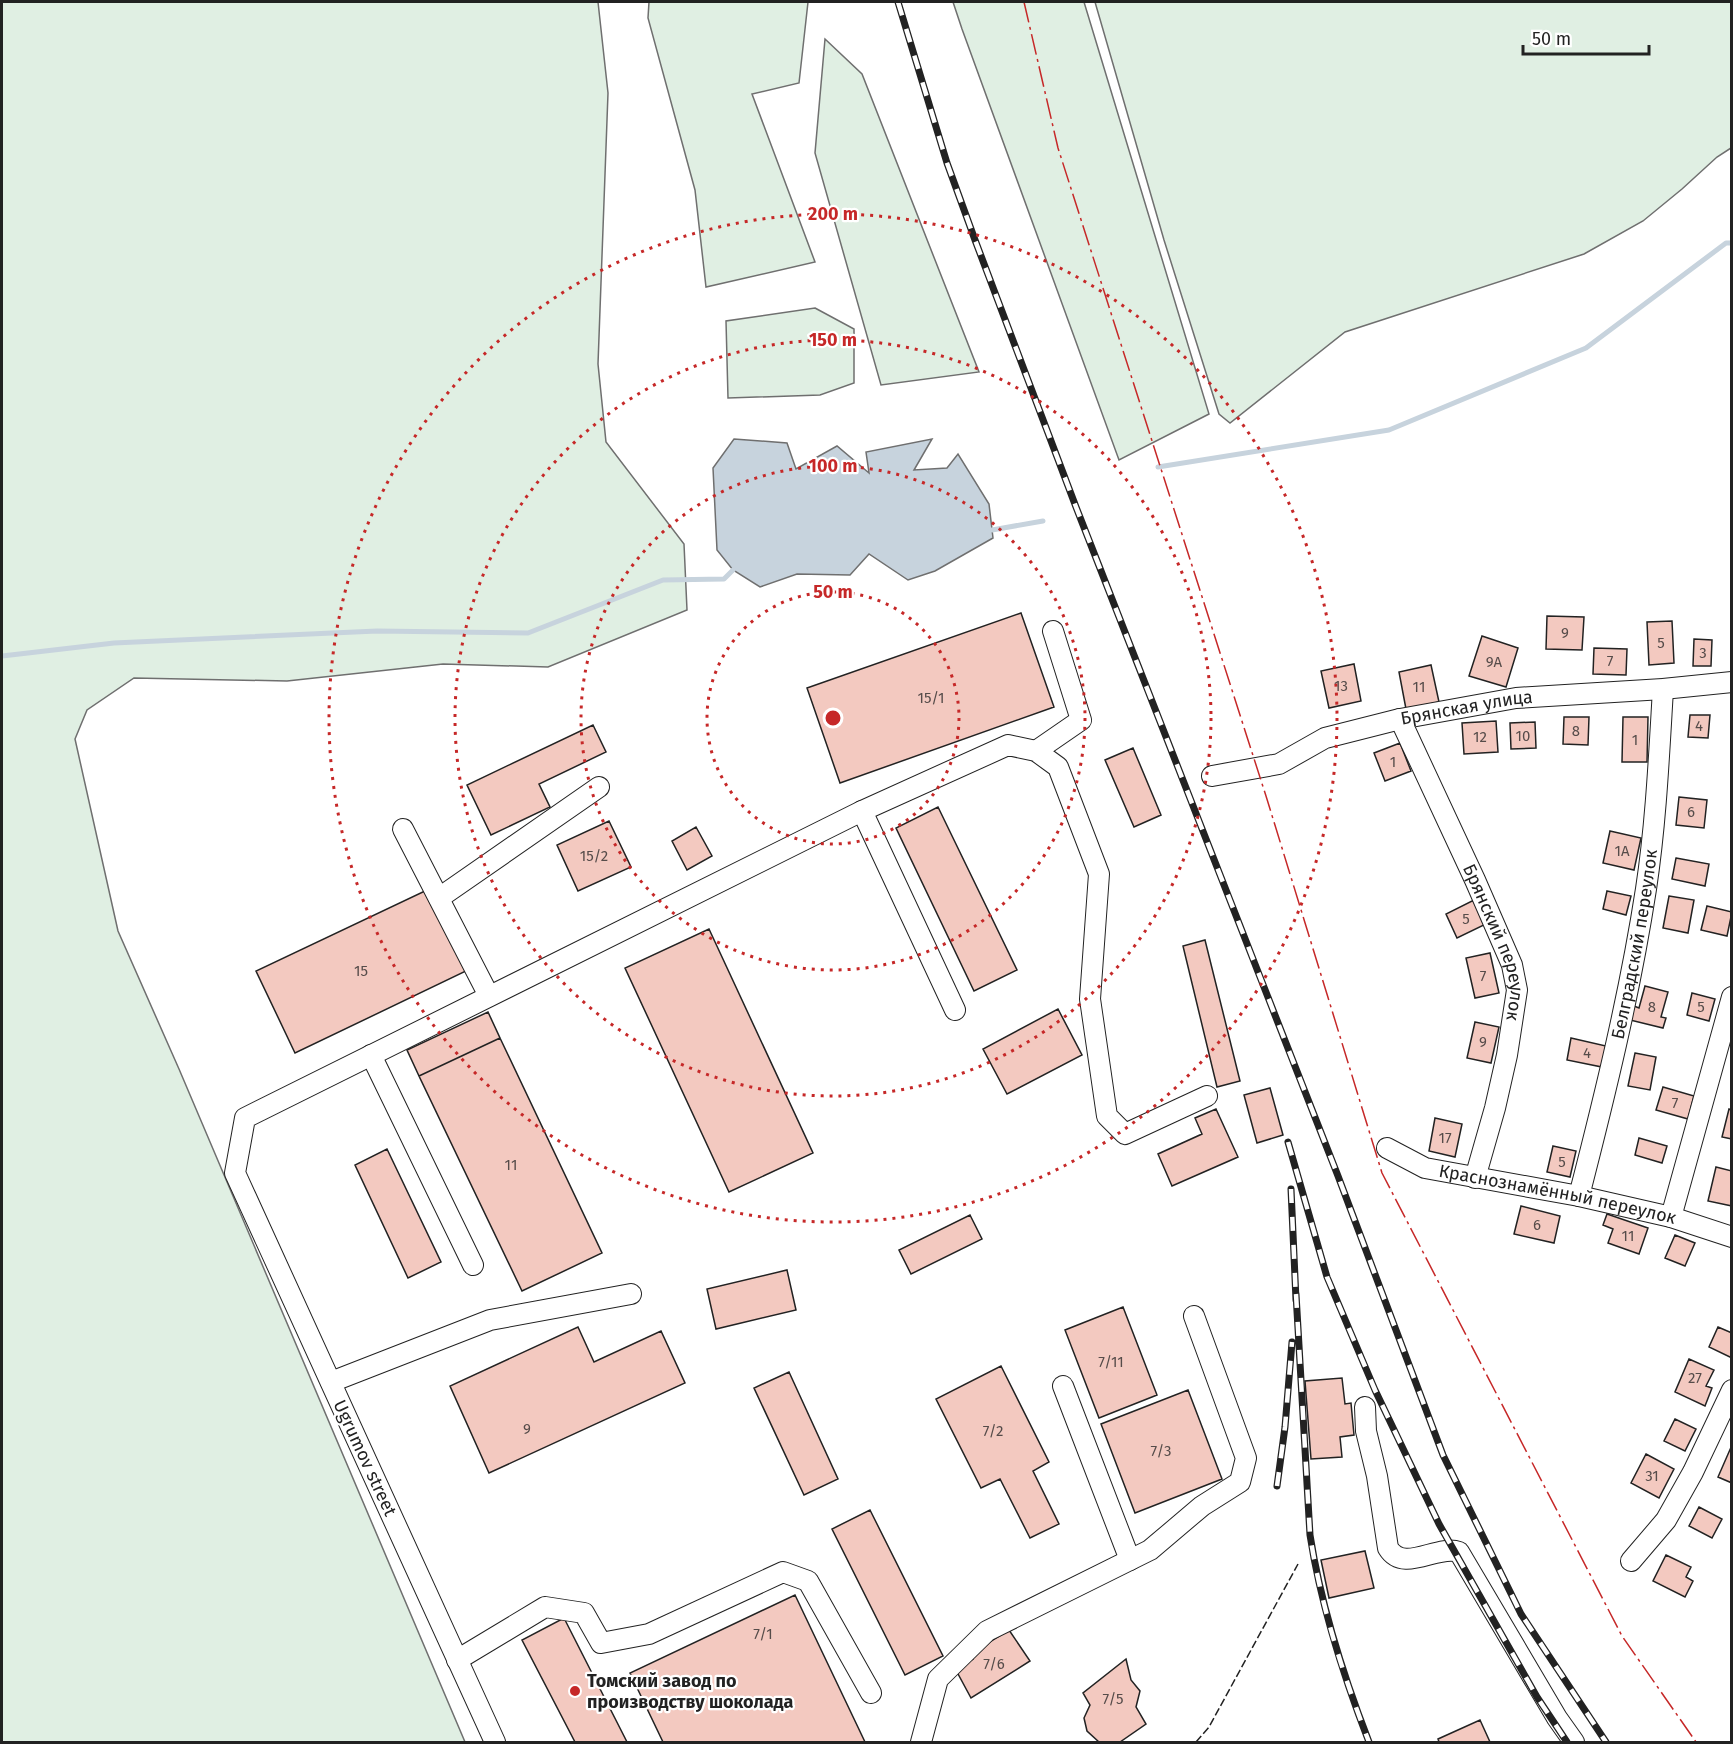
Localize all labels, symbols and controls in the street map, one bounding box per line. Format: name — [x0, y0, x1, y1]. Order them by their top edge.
scale bar — [1523, 18, 1649, 56]
text: 50 m — [1532, 28, 1571, 50]
text: 200 m — [808, 203, 858, 225]
text: 150 m — [809, 329, 857, 351]
text: 100 m — [809, 455, 857, 477]
text: 50 m — [813, 581, 853, 603]
house number: 9 — [1561, 624, 1569, 642]
house number: 5 — [1657, 634, 1665, 652]
house number: 3 — [1699, 644, 1707, 662]
house number: 7 — [1607, 652, 1614, 670]
house number: 9А — [1486, 653, 1503, 671]
house number: 13 — [1334, 677, 1348, 695]
house number: 11 — [1413, 678, 1425, 696]
street label: Брянская улица — [1399, 686, 1533, 730]
house number: 15/1 — [917, 689, 945, 707]
centre of rings — [823, 708, 843, 728]
house number: 4 — [1695, 717, 1703, 735]
house number: 8 — [1572, 722, 1580, 740]
house number: 10 — [1516, 727, 1530, 745]
house number: 12 — [1473, 728, 1487, 746]
house number: 1 — [1632, 731, 1638, 749]
house number: 1 — [1390, 753, 1396, 771]
house number: 6 — [1687, 803, 1695, 821]
house number: 1А — [1614, 842, 1630, 860]
house number: 15/2 — [580, 847, 608, 865]
street label: Белградский переулок — [1607, 847, 1662, 1041]
street label: Брянский переулок — [1458, 860, 1528, 1023]
house number: 5 — [1462, 910, 1470, 928]
house number: 15 — [354, 962, 368, 980]
house number: 7 — [1480, 967, 1487, 985]
house number: 8 — [1648, 998, 1656, 1016]
house number: 5 — [1697, 998, 1705, 1016]
house number: 9 — [1479, 1033, 1487, 1051]
house number: 4 — [1583, 1044, 1591, 1062]
house number: 7 — [1672, 1094, 1679, 1112]
house number: 17 — [1438, 1129, 1452, 1147]
house number: 5 — [1558, 1153, 1566, 1171]
house number: 11 — [505, 1156, 517, 1174]
street label: Краснознамённый переулок — [1437, 1160, 1680, 1229]
house number: 6 — [1533, 1216, 1541, 1234]
house number: 11 — [1622, 1227, 1634, 1245]
house number: 7/11 — [1098, 1353, 1124, 1371]
house number: 27 — [1688, 1369, 1702, 1387]
street label: Ugrumov street — [328, 1396, 402, 1520]
house number: 9 — [523, 1420, 531, 1438]
house number: 7/2 — [983, 1422, 1003, 1440]
house number: 7/3 — [1151, 1442, 1171, 1460]
house number: 31 — [1645, 1467, 1659, 1485]
house number: 7/1 — [753, 1625, 773, 1643]
house number: 7/6 — [983, 1655, 1005, 1673]
place label: Томский завод по производству шоколада — [587, 1670, 794, 1713]
marker: Томский завод по производству шоколада — [568, 1684, 582, 1698]
house number: 7/5 — [1102, 1690, 1124, 1708]

